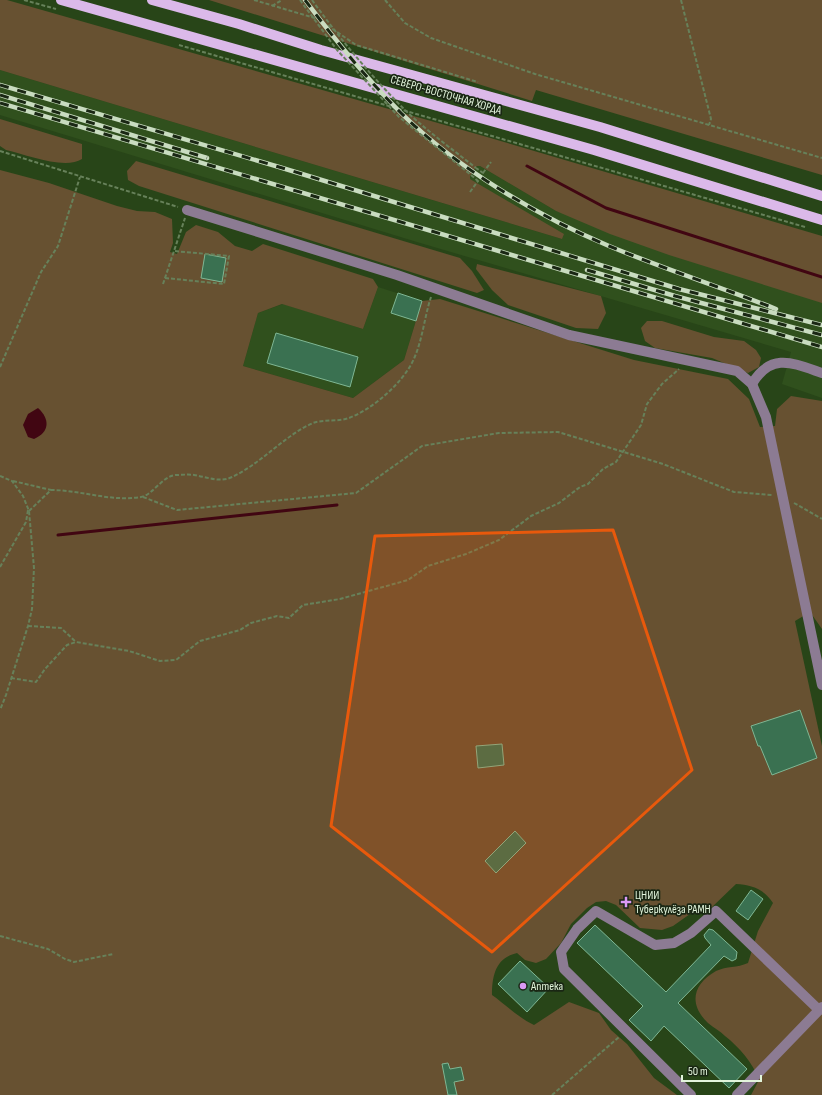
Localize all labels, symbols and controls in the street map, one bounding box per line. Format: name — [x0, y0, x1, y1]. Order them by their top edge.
street label: СЕВЕРО-ВОСТОЧНАЯ ХОРДА — [389, 72, 504, 118]
place label: ЦНИИ Туберкулёза РАМН — [635, 888, 711, 917]
marker: ЦНИИ Туберкулёза РАМН — [620, 896, 632, 908]
place label: Аптека — [530, 979, 564, 994]
marker: Аптека — [518, 981, 528, 991]
scale bar — [682, 1057, 761, 1083]
text: 50 m — [688, 1064, 708, 1079]

